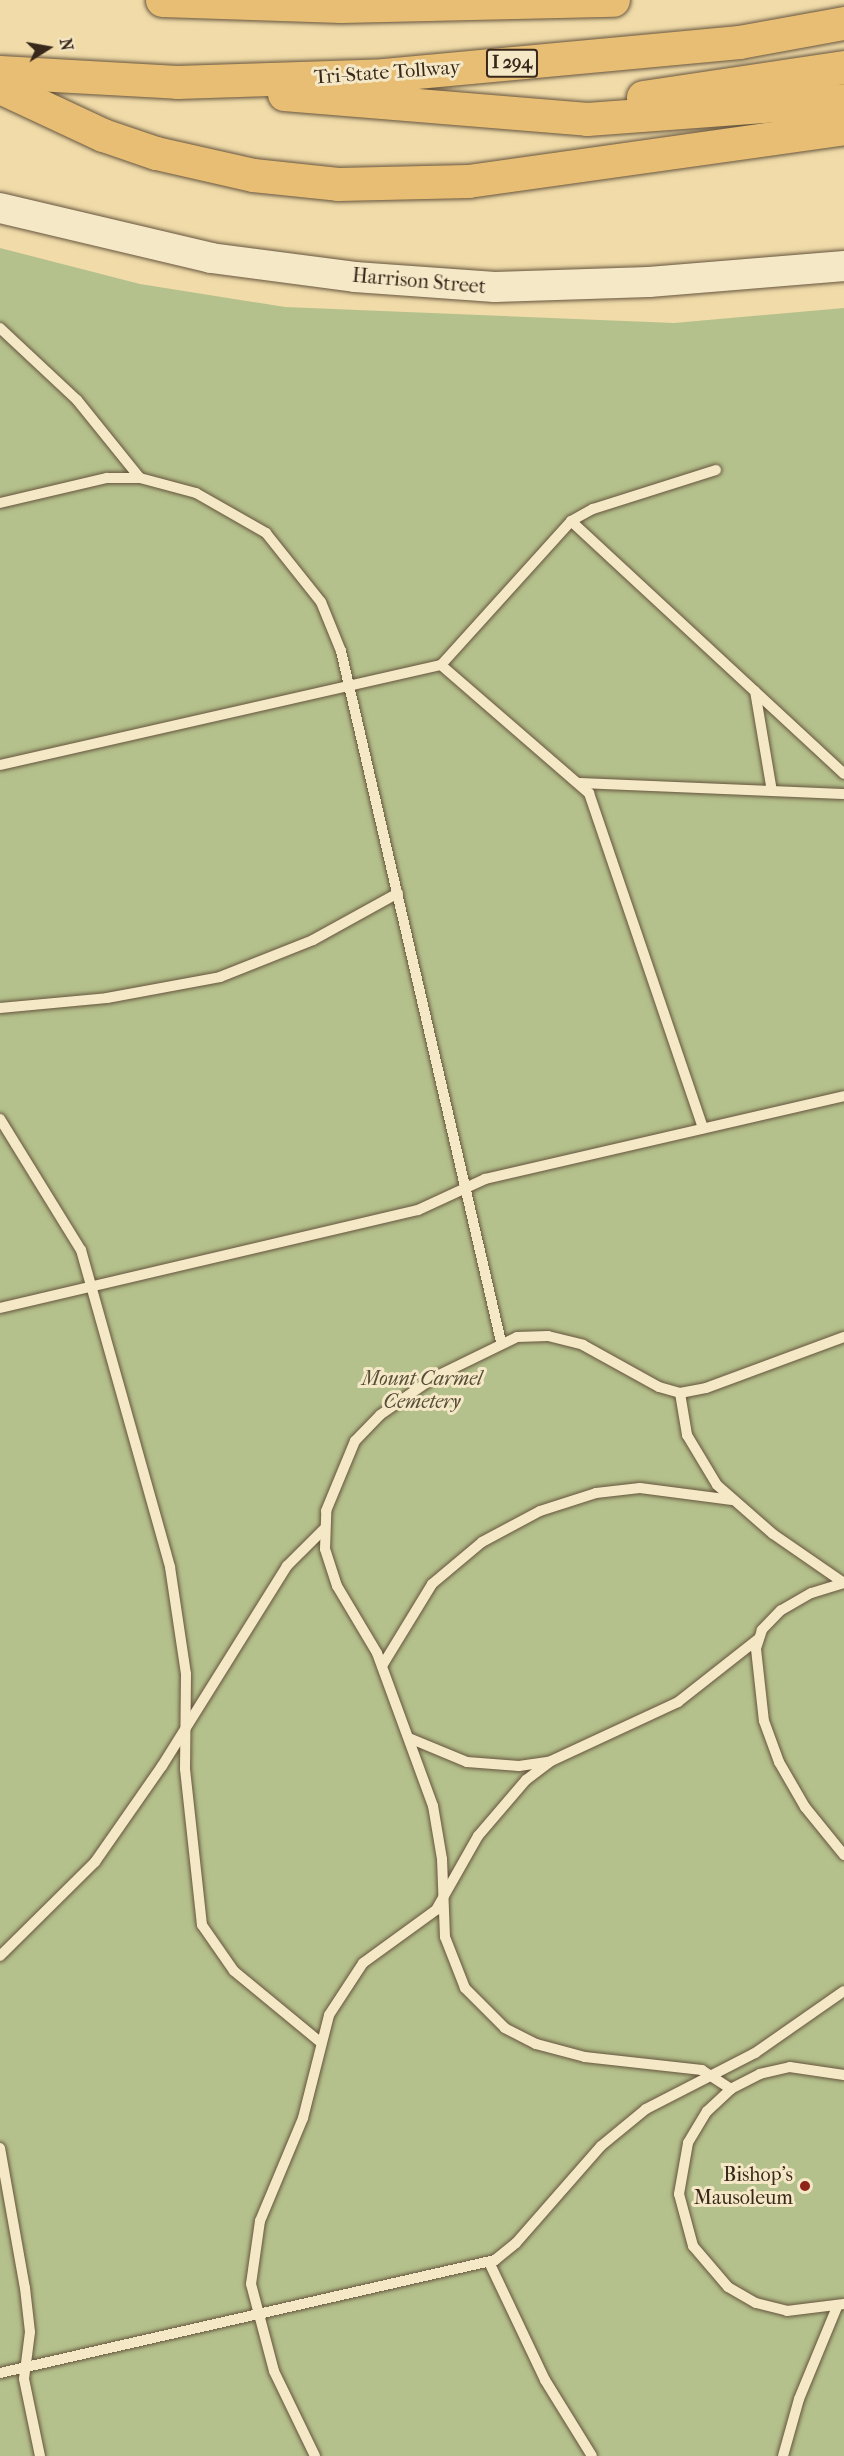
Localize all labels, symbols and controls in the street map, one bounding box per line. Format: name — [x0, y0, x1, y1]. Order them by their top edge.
north arrow — [18, 18, 78, 78]
text: N — [56, 37, 77, 52]
road number: I 294 — [485, 48, 539, 78]
street label: Tri-State Tollway — [313, 55, 461, 89]
street label: Harrison Street — [351, 263, 487, 299]
park label: Mount Carmel Cemetery — [362, 1366, 482, 1413]
place label: Bishop's Mausoleum — [694, 2162, 793, 2209]
marker: Bishop's Mausoleum — [798, 2179, 812, 2193]

